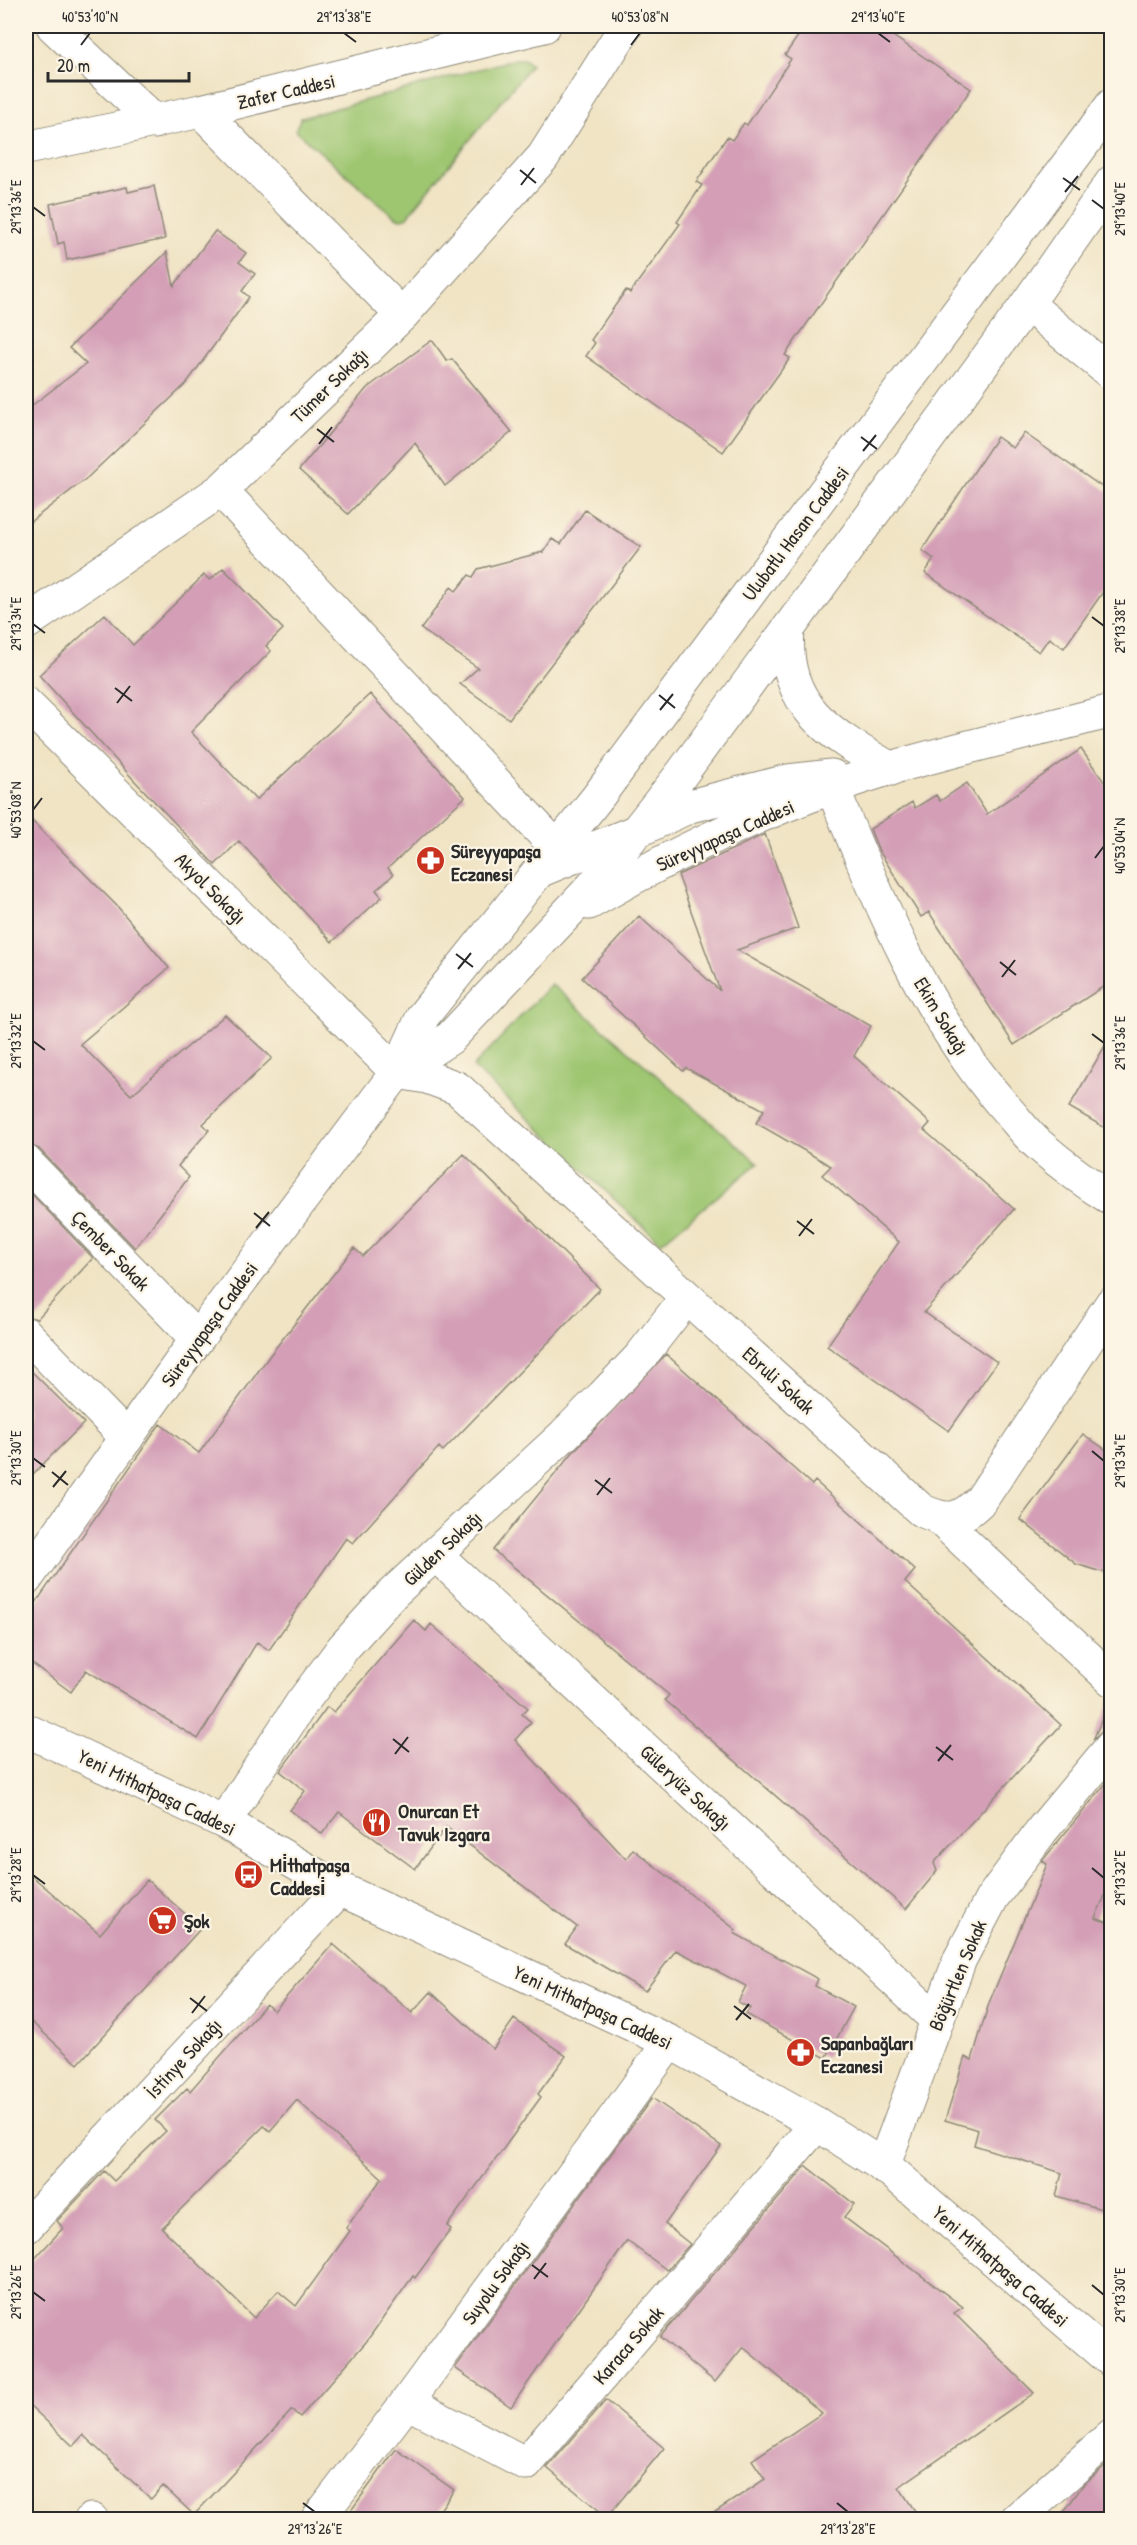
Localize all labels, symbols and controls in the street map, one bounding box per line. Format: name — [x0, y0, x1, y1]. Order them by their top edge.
text: 40°53'10"N — [62, 6, 118, 27]
text: 29°13'38"E — [316, 6, 372, 27]
text: 40°53'08"N — [611, 6, 669, 27]
text: 29°13'40"E — [851, 6, 905, 27]
scale bar — [48, 45, 189, 83]
text: 20 m — [57, 53, 90, 78]
street label: Zafer Caddesi — [234, 67, 338, 115]
text: 29°13'36"E — [5, 179, 26, 234]
text: 29°13'40"E — [1109, 182, 1130, 236]
street label: Tümer Sokağı — [284, 341, 374, 429]
street label: Ulubatlı Hasan Caddesi — [735, 460, 855, 606]
text: 29°13'34"E — [5, 597, 26, 651]
text: 29°13'38"E — [1109, 598, 1130, 654]
text: 40°53'08"N — [5, 781, 26, 839]
street label: Süreyyapaşa Caddesi — [652, 792, 798, 878]
text: 40°53'04"N — [1109, 818, 1130, 874]
place label: Süreyyapaşa Eczanesi — [451, 837, 541, 887]
pharmacy icon: Süreyyapaşa Eczanesi — [414, 845, 446, 877]
street label: Akyol Sokağı — [169, 846, 253, 930]
street label: Ekim Sokağı — [908, 972, 976, 1060]
text: 29°13'32"E — [5, 1013, 26, 1069]
text: 29°13'36"E — [1109, 1015, 1130, 1070]
street label: Çember Sokak — [66, 1204, 156, 1296]
street label: Süreyyapaşa Caddesi — [154, 1256, 264, 1392]
street label: Ebruli Sokak — [737, 1340, 821, 1420]
text: 29°13'30"E — [5, 1430, 26, 1486]
text: 29°13'34"E — [1109, 1434, 1130, 1488]
street label: Gülden Sokağı — [397, 1504, 487, 1592]
street label: Güleryüz Sokağı — [635, 1738, 737, 1836]
street label: Yeni Mithatpaşa Caddesi — [74, 1742, 240, 1842]
place label: Onurcan Et Tavuk Izgara — [397, 1797, 490, 1848]
restaurant icon: Onurcan Et Tavuk Izgara — [361, 1806, 393, 1838]
text: 29°13'28"E — [5, 1847, 26, 1903]
text: 29°13'32"E — [1109, 1850, 1130, 1906]
place label: Mi̇thatpaşa Caddesi̇ — [270, 1851, 350, 1901]
bus stop icon: Mi̇thatpaşa Caddesi̇ — [233, 1859, 265, 1891]
supermarket icon: Şok — [147, 1904, 179, 1936]
place label: Şok — [184, 1907, 210, 1934]
street label: Böğürtlen Sokak — [921, 1915, 993, 2035]
street label: Yeni Mithatpaşa Caddesi — [509, 1958, 677, 2056]
street label: İstinye Sokağı — [139, 2012, 227, 2104]
place label: Sapanbağları Eczanesi — [821, 2029, 914, 2079]
pharmacy icon: Sapanbağları Eczanesi — [784, 2037, 816, 2069]
street label: Yeni Mithatpaşa Caddesi — [927, 2199, 1075, 2333]
street label: Suyolu Sokağı — [455, 2234, 535, 2330]
text: 29°13'26"E — [5, 2264, 26, 2319]
text: 29°13'30"E — [1109, 2267, 1130, 2323]
street label: Karaca Sokak — [586, 2300, 670, 2390]
text: 29°13'26"E — [288, 2518, 343, 2539]
text: 29°13'28"E — [820, 2518, 876, 2539]

